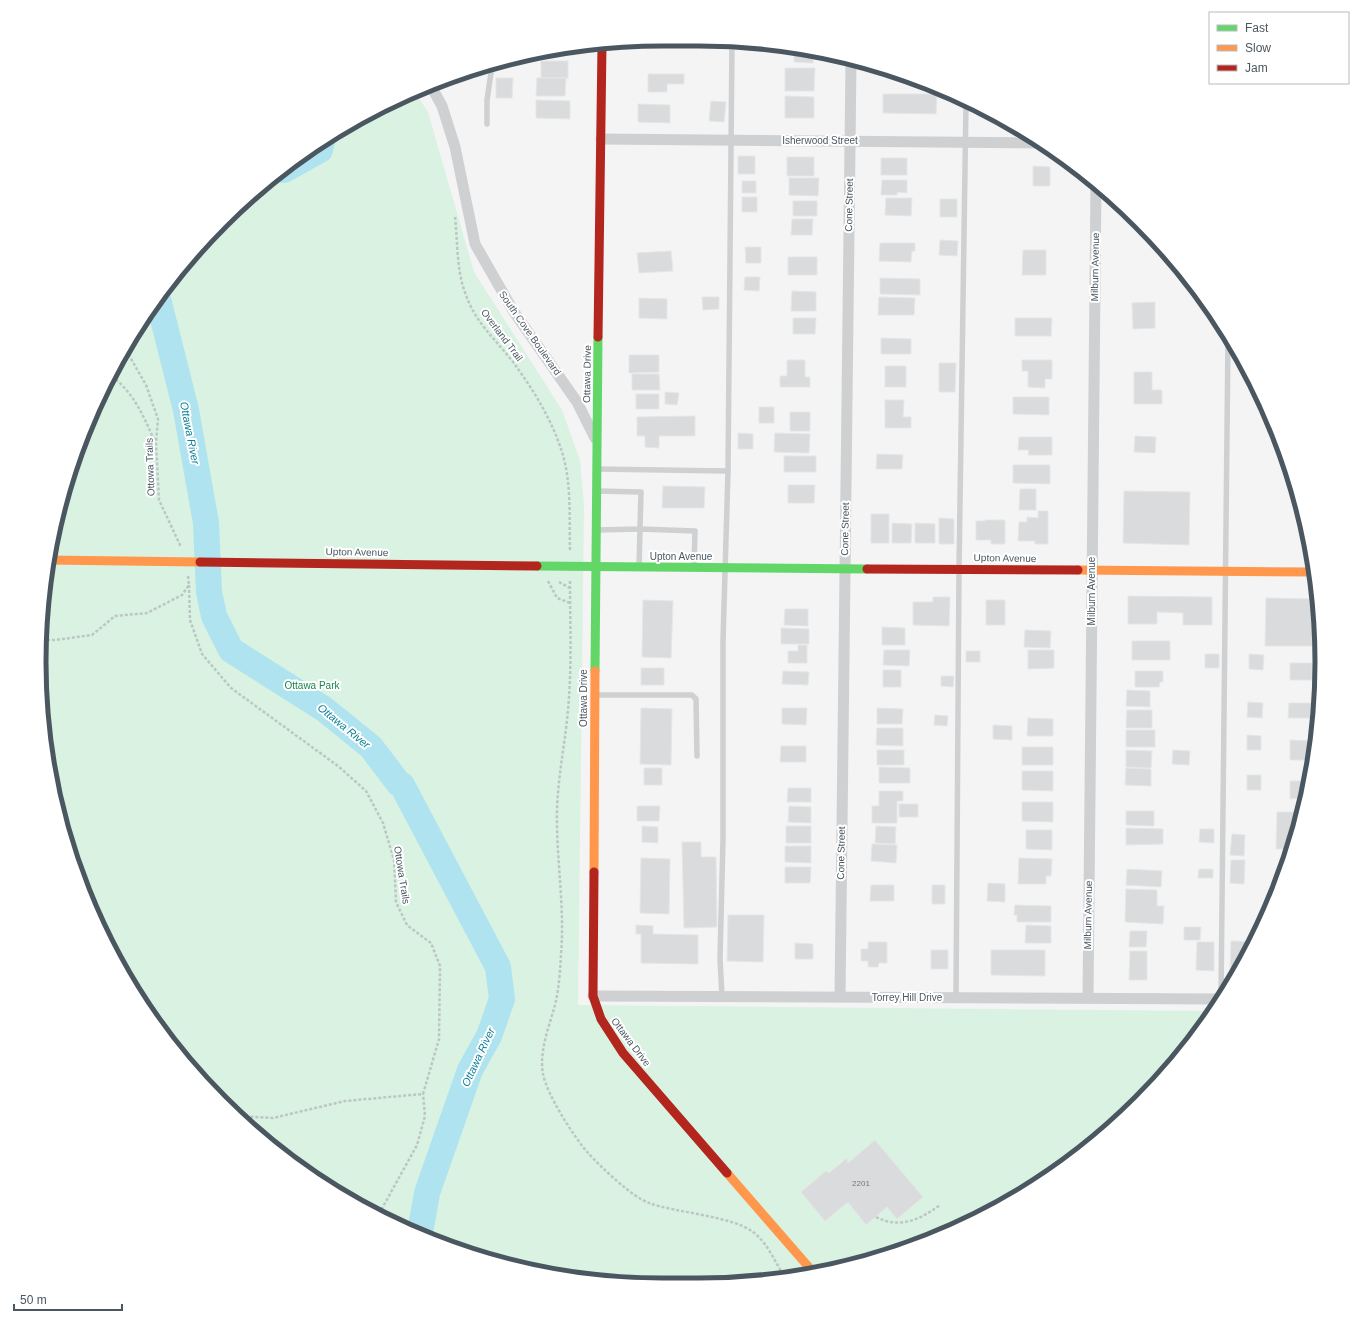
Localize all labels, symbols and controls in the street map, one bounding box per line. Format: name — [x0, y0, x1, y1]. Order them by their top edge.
legend — [1209, 12, 1349, 84]
text: Fast — [1245, 21, 1269, 35]
text: Slow — [1245, 41, 1271, 55]
text: Jam — [1245, 61, 1268, 75]
street label: Isherwood Street — [782, 135, 858, 146]
street label: Cone Street — [843, 178, 855, 232]
street label: Milburn Avenue — [1089, 232, 1101, 301]
street label: South Cove Boulevard — [497, 289, 563, 377]
street label: Overland Trail — [479, 307, 525, 363]
street label: Ottawa Drive — [581, 345, 593, 403]
water label: Ottawa River — [178, 401, 202, 467]
street label: Ottowa Trails — [143, 438, 157, 496]
street label: Cone Street — [839, 502, 851, 556]
street label: Upton Avenue — [326, 546, 389, 558]
street label: Upton Avenue — [650, 551, 713, 562]
street label: Upton Avenue — [974, 552, 1037, 564]
street label: Milburn Avenue — [1086, 556, 1097, 625]
street label: Ottawa Drive — [578, 669, 589, 727]
park label: Ottawa Park — [284, 680, 341, 691]
water label: Ottawa River — [316, 701, 374, 752]
street label: Cone Street — [835, 826, 847, 880]
street label: Ottowa Trails — [392, 845, 412, 905]
street label: Milburn Avenue — [1082, 880, 1094, 949]
street label: Torrey Hill Drive — [872, 992, 943, 1003]
street label: Ottawa Drive — [609, 1016, 653, 1069]
water label: Ottawa River — [459, 1024, 497, 1088]
house number: 2201 — [852, 1179, 870, 1188]
scale bar — [14, 1286, 122, 1312]
text: 50 m — [20, 1293, 47, 1307]

